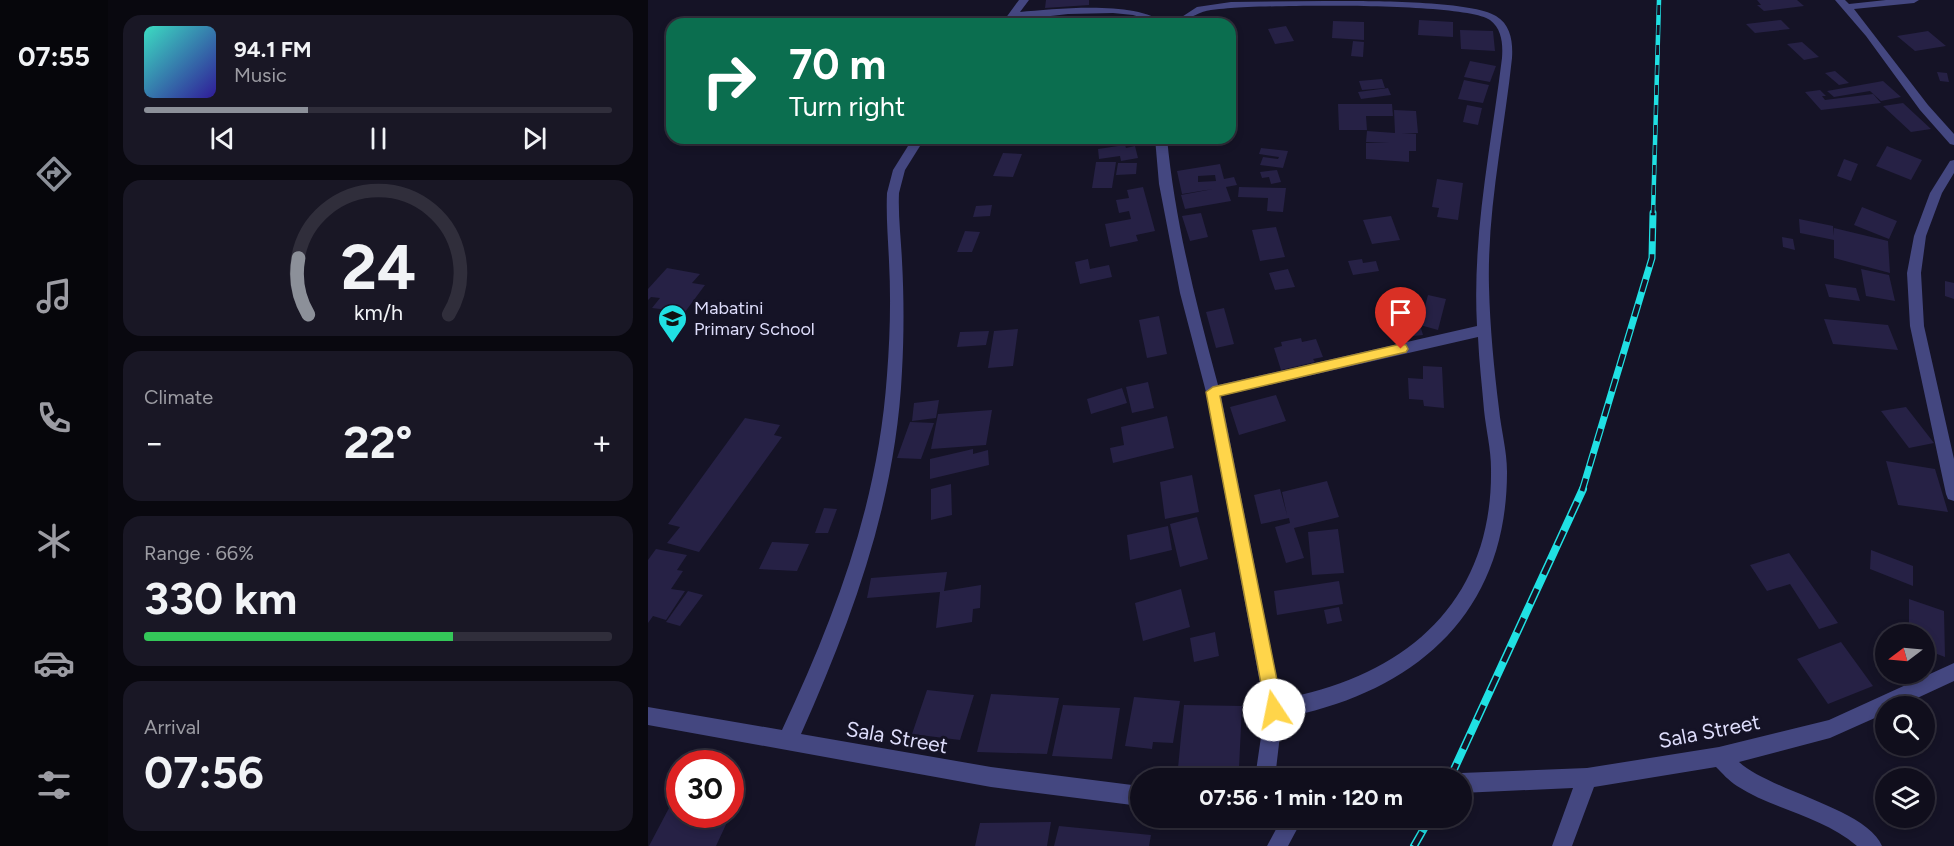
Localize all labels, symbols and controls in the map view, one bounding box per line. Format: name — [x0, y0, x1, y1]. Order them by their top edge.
text: 94.1 FM — [234, 36, 312, 63]
text: 70 m — [789, 39, 886, 90]
text: 07:55 — [18, 40, 90, 73]
icon: right — [690, 42, 768, 120]
text: Music — [234, 63, 287, 87]
text: Turn right — [789, 90, 905, 123]
icon: previous — [206, 122, 239, 155]
icon: pause — [362, 122, 395, 155]
icon: next — [518, 122, 551, 155]
icon: directions — [33, 153, 75, 195]
text: 24 — [340, 230, 416, 305]
icon: music — [33, 275, 75, 317]
pin — [1375, 287, 1426, 349]
icon: arrive — [1384, 296, 1417, 329]
place label: Mabatini Primary School — [694, 297, 815, 340]
text: km/h — [354, 300, 402, 325]
school or university icon: Mabatini Primary School — [657, 302, 689, 344]
text: Climate — [144, 385, 213, 409]
icon: phone — [33, 397, 75, 439]
text: 22° — [343, 415, 413, 469]
text: − — [144, 423, 165, 462]
text: + — [591, 423, 612, 462]
icon: climate — [33, 520, 75, 562]
text: Range · 66% — [144, 541, 254, 565]
text: 330 km — [144, 571, 297, 625]
north arrow — [1875, 624, 1935, 684]
map controls — [1875, 624, 1935, 828]
icon: car — [33, 642, 75, 684]
position arrow — [1242, 678, 1306, 742]
button: search — [1875, 696, 1935, 756]
street label: Sala Street — [1656, 709, 1762, 753]
text: Arrival — [144, 715, 200, 739]
street label: Sala Street — [844, 716, 950, 758]
text: 07:56 — [144, 745, 264, 799]
speed limit sign: 30 — [666, 750, 744, 828]
icon: filters — [33, 764, 75, 806]
button: layers — [1875, 768, 1935, 828]
text: 07:56 · 1 min · 120 m — [1199, 784, 1403, 811]

